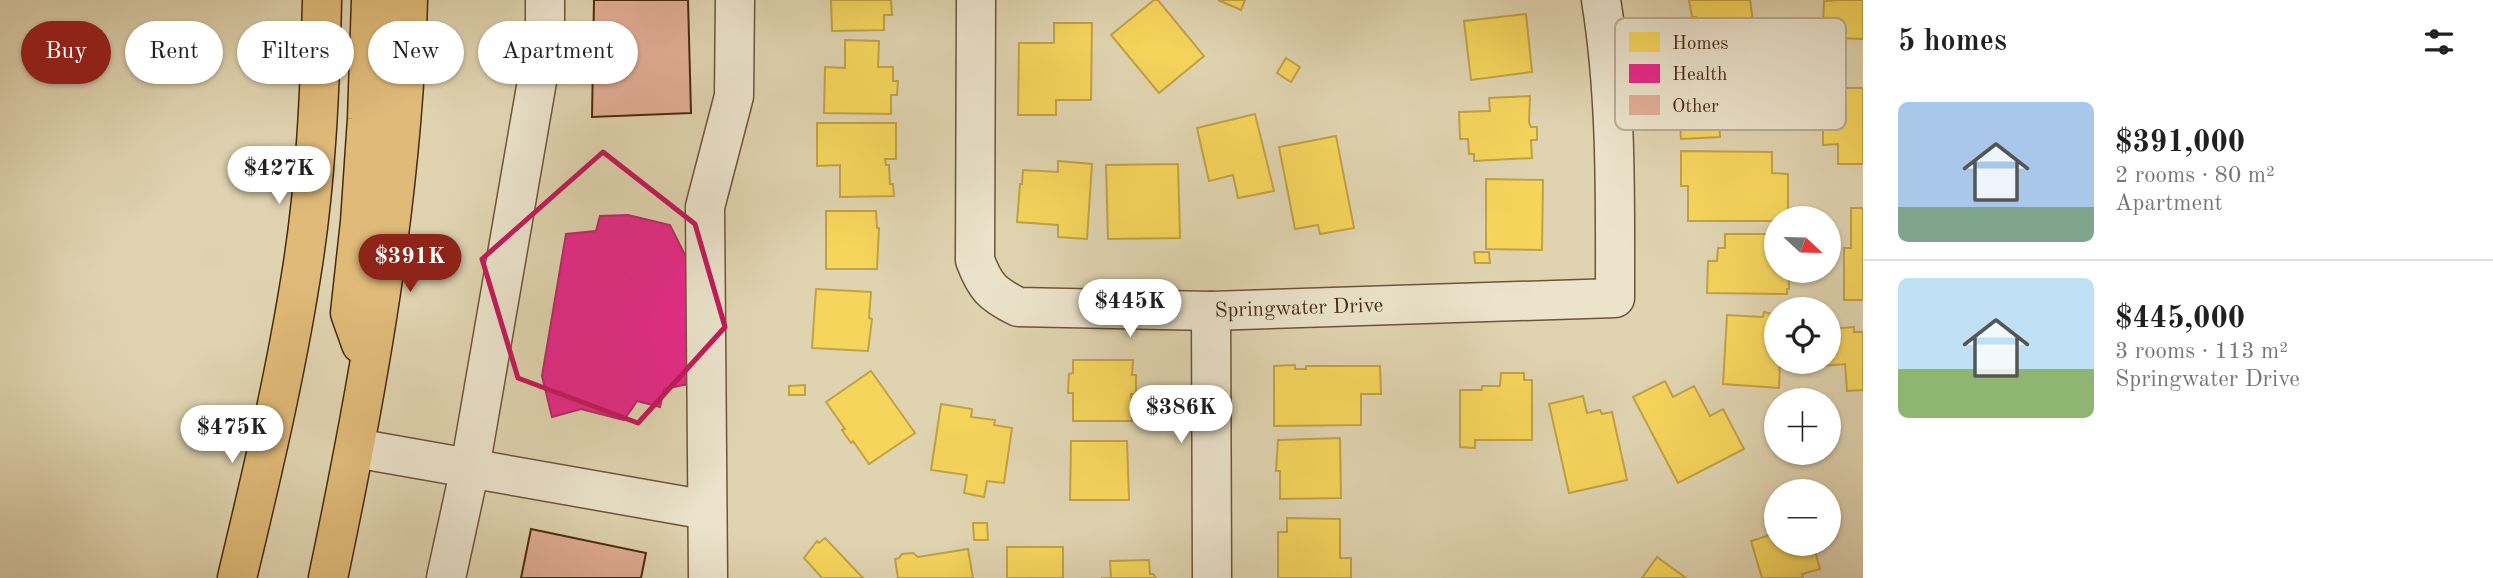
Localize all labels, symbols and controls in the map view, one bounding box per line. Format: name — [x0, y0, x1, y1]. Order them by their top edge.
legend — [1615, 18, 1846, 130]
chip: Buy — [21, 21, 111, 84]
chip: Rent — [125, 21, 223, 84]
chip: Filters — [237, 21, 354, 84]
chip: New — [368, 21, 464, 84]
chip: Apartment — [478, 21, 638, 84]
icon: filters — [2420, 23, 2458, 61]
text: 5 homes — [1898, 27, 2007, 57]
text: Homes — [1672, 35, 1728, 54]
text: Health — [1672, 66, 1727, 85]
text: Other — [1672, 98, 1719, 117]
text: $391,000 — [2115, 128, 2245, 158]
icon: home — [1954, 130, 2038, 214]
pin: $427K — [230, 146, 328, 206]
text: $427K — [243, 157, 315, 180]
text: 2 rooms · 80 m² — [2115, 164, 2275, 187]
text: Apartment — [2115, 192, 2223, 215]
north arrow — [1764, 206, 1841, 284]
map controls — [1764, 206, 1841, 556]
pin: $391K — [361, 234, 459, 294]
text: $391K — [374, 245, 446, 268]
pin: $445K — [1081, 280, 1179, 339]
text: $445K — [1094, 290, 1166, 313]
street label: Springwater Drive — [1214, 295, 1384, 321]
button: locate — [1764, 297, 1841, 374]
text: $445,000 — [2115, 304, 2245, 334]
icon: home — [1954, 306, 2038, 390]
text: 3 rooms · 113 m² — [2115, 340, 2288, 363]
text: Springwater Drive — [2115, 368, 2300, 391]
pin: $386K — [1132, 386, 1230, 445]
button: + — [1764, 388, 1841, 465]
text: $386K — [1145, 396, 1217, 419]
pin: $475K — [183, 406, 281, 465]
text: $475K — [196, 416, 268, 439]
button: − — [1764, 479, 1841, 556]

